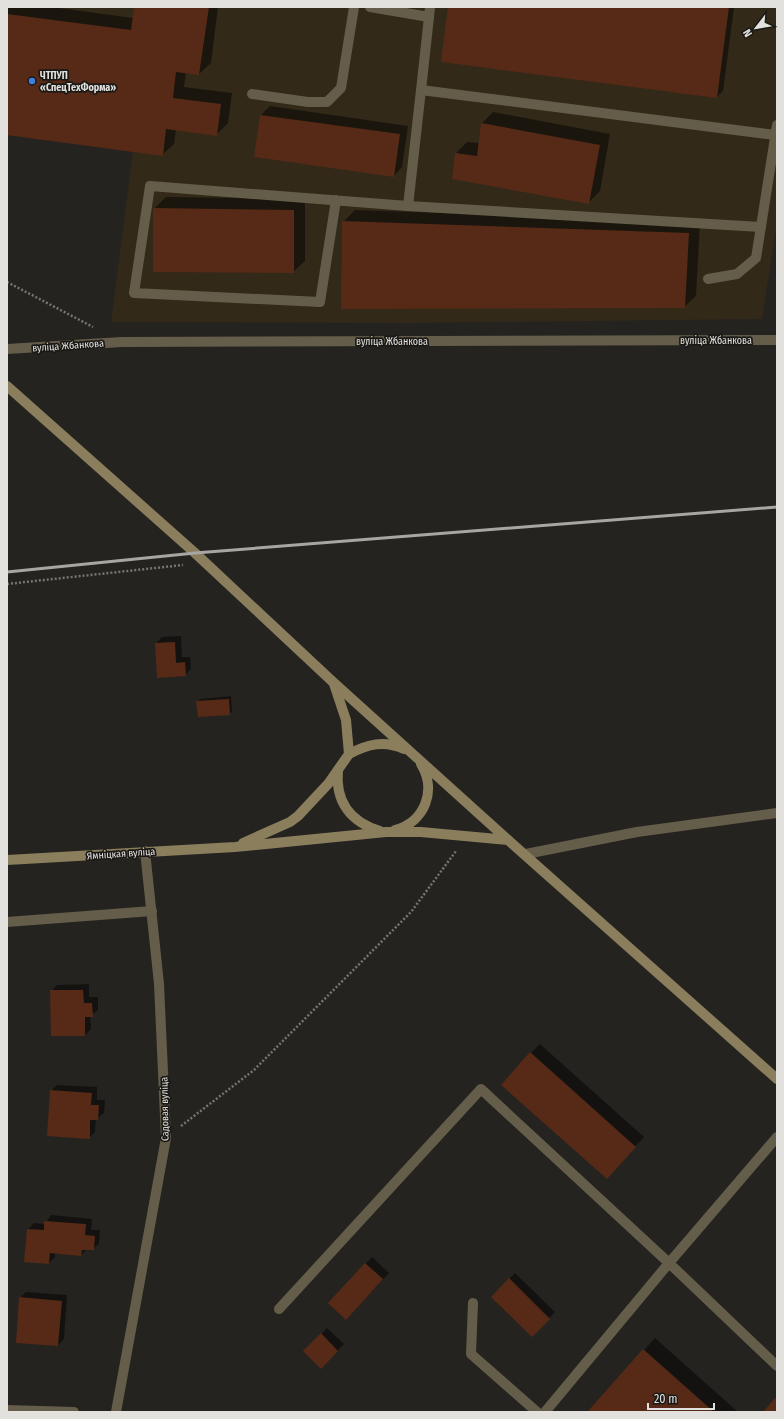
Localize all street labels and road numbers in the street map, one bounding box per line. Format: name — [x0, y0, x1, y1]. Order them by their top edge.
street label: вуліца Жбанкова — [680, 334, 752, 347]
street label: вуліца Жбанкова — [356, 335, 428, 348]
street label: вуліца Жбанкова — [32, 337, 104, 354]
street label: Ямніцкая вуліца — [86, 845, 156, 862]
street label: Садовая вуліца — [157, 1077, 172, 1141]

